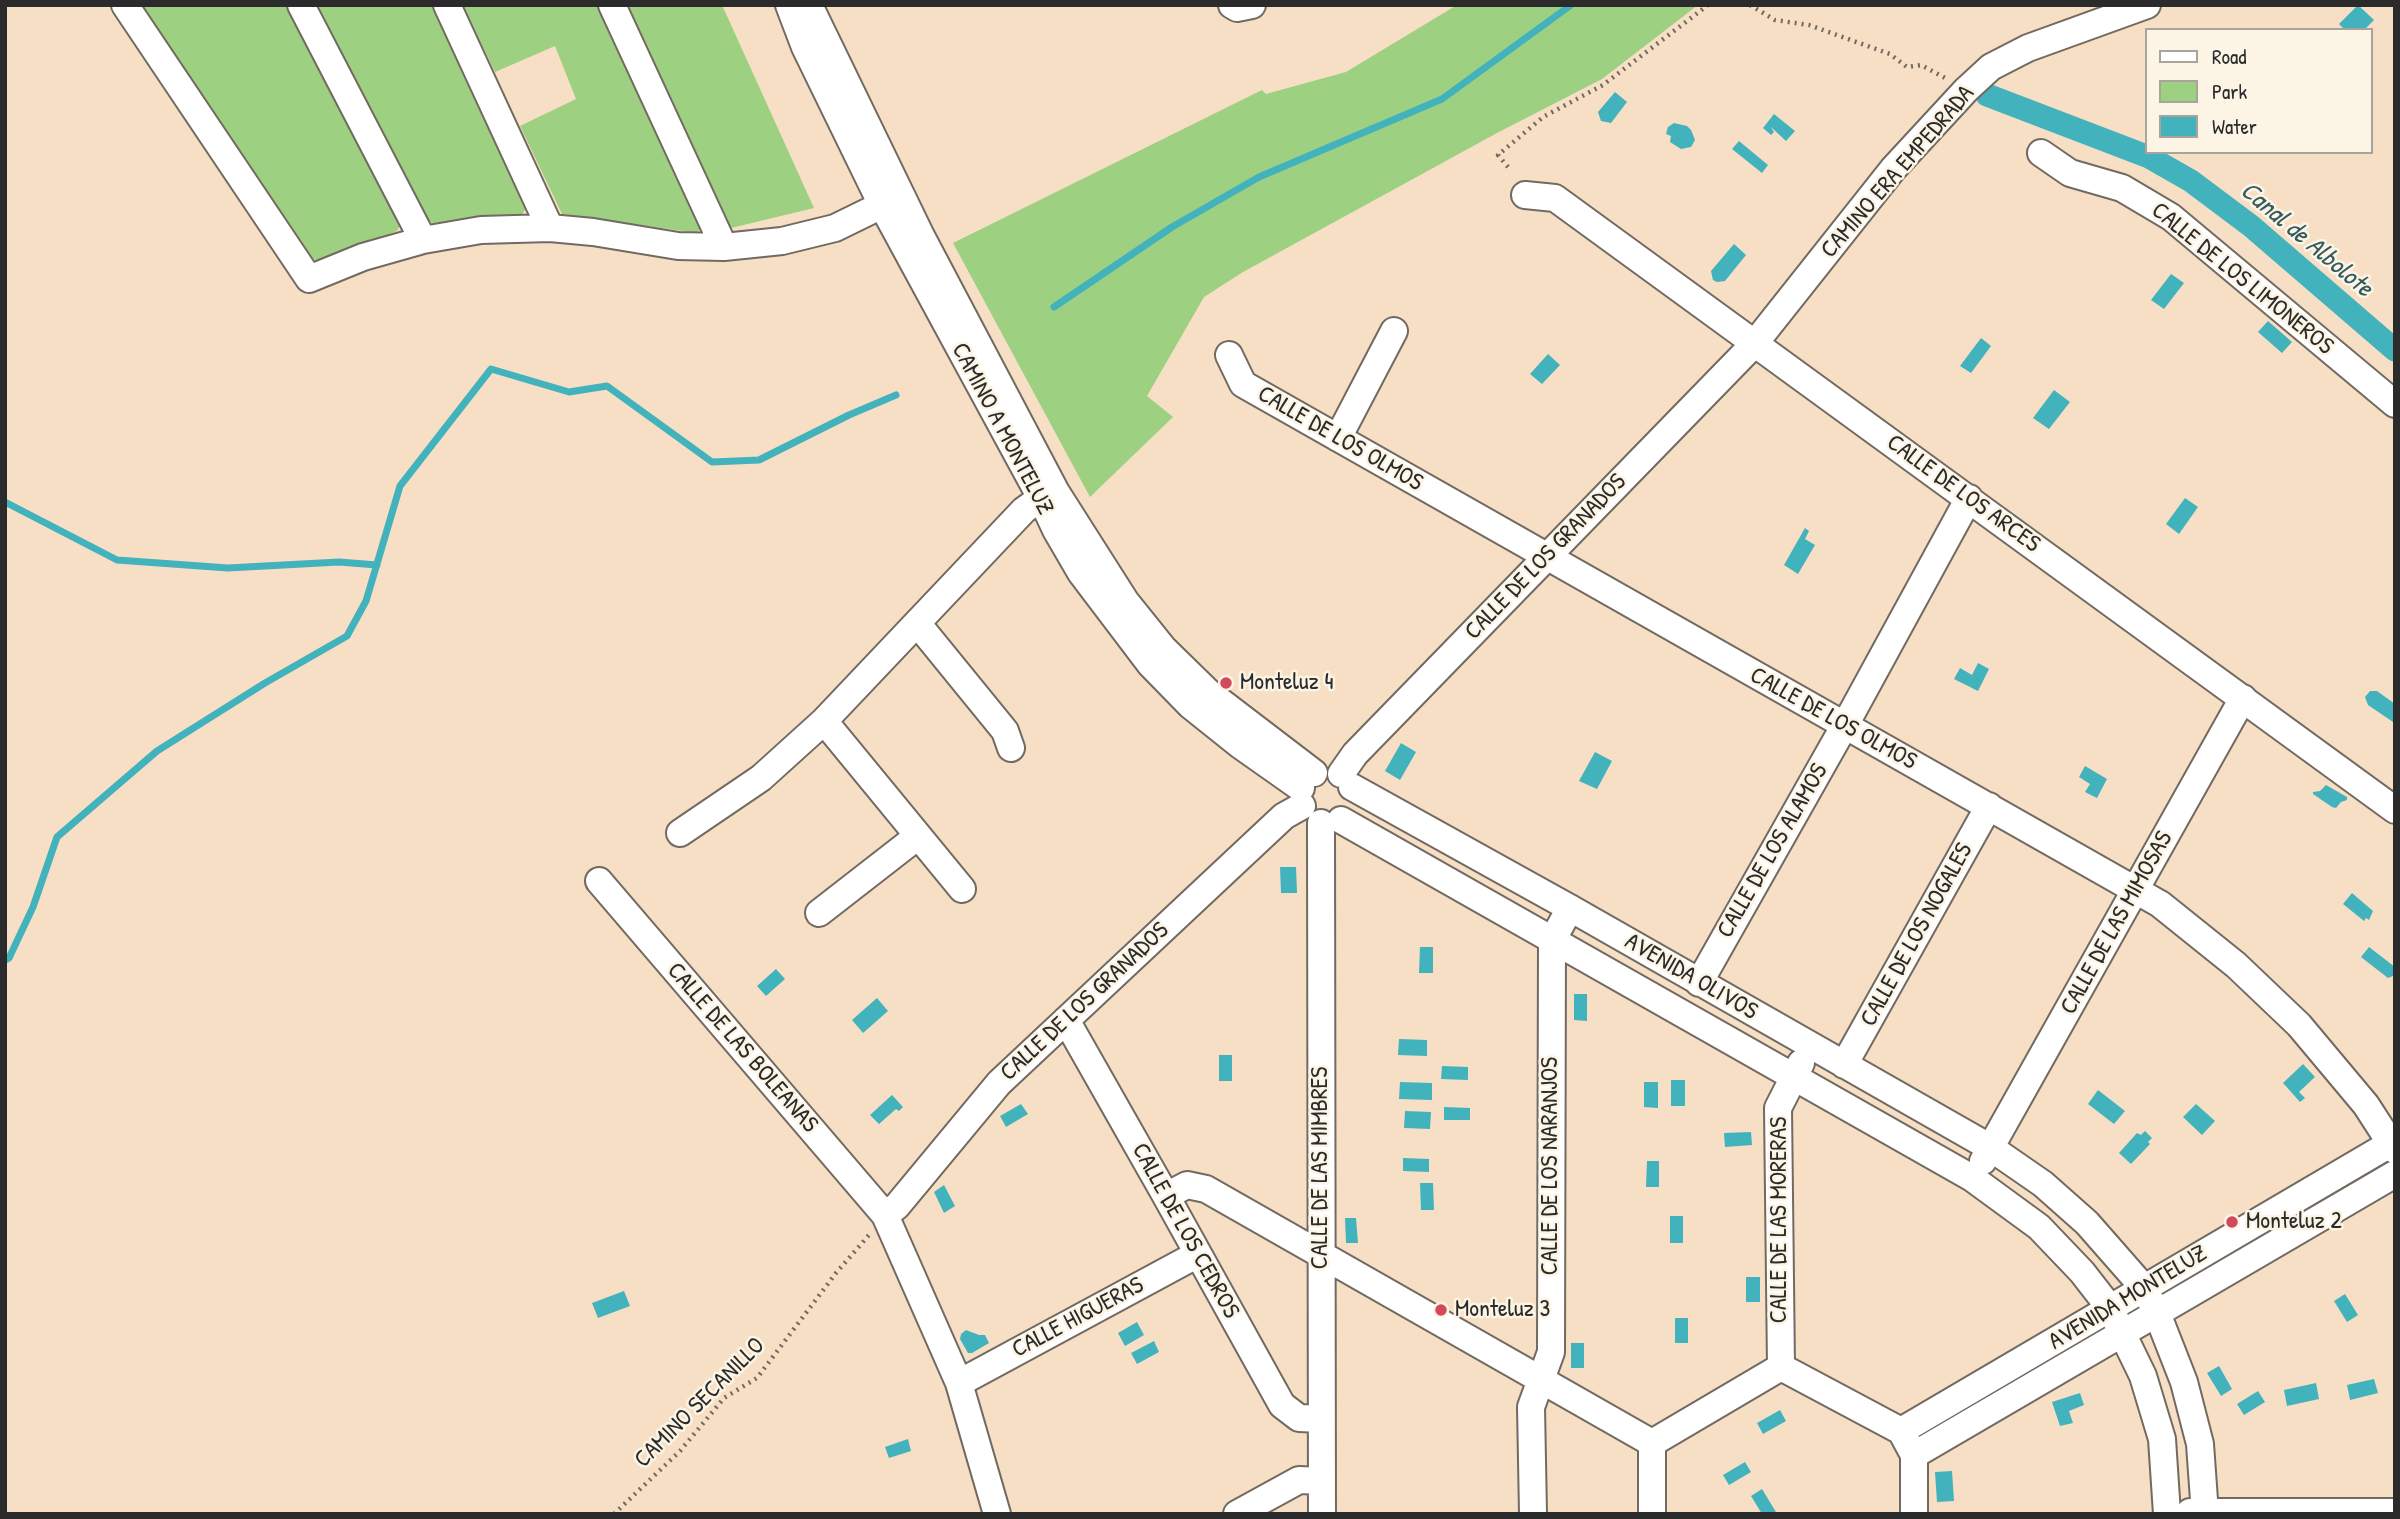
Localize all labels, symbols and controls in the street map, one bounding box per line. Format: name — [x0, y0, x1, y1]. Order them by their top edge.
legend — [2144, 28, 2372, 154]
text: Road — [2212, 42, 2246, 71]
text: Park — [2212, 77, 2247, 106]
street label: CAMINO ERA EMPEDRADA — [1815, 80, 1981, 264]
text: Water — [2212, 112, 2257, 141]
water label: Canal de Albolote — [2233, 176, 2379, 304]
street label: CALLE DE LOS LIMONEROS — [2145, 197, 2339, 361]
street label: CAMINO A MONTELUZ — [945, 338, 1059, 520]
street label: CALLE DE LOS OLMOS — [1252, 380, 1428, 498]
street label: CALLE DE LOS ARCES — [1881, 429, 2045, 559]
street label: CALLE DE LOS GRANADOS — [1459, 468, 1633, 646]
street label: CALLE DE LOS OLMOS — [1745, 661, 1921, 777]
place label: Monteluz 4 — [1240, 669, 1333, 697]
marker: Monteluz 4 — [1218, 675, 1234, 691]
street label: CALLE DE LOS ALAMOS — [1711, 759, 1835, 943]
street label: CALLE DE LAS MIMOSAS — [2055, 826, 2179, 1020]
street label: CALLE DE LOS NOGALES — [1855, 838, 1979, 1032]
street label: CALLE DE LOS GRANADOS — [995, 917, 1175, 1087]
street label: AVENIDA OLIVOS — [1619, 927, 1763, 1027]
street label: CALLE DE LAS BOLEANAS — [660, 957, 824, 1139]
street label: CALLE DE LOS NARANJOS — [1537, 1057, 1565, 1275]
street label: CALLE DE LAS MIMBRES — [1307, 1067, 1335, 1269]
street label: CALLE DE LAS MORERAS — [1766, 1117, 1794, 1323]
street label: CALLE DE LOS CEDROS — [1125, 1138, 1245, 1324]
place label: Monteluz 2 — [2246, 1208, 2342, 1236]
marker: Monteluz 2 — [2224, 1214, 2240, 1230]
street label: AVENIDA MONTELUZ — [2044, 1239, 2212, 1357]
street label: CALLE HIGUERAS — [1007, 1271, 1149, 1365]
place label: Monteluz 3 — [1455, 1296, 1550, 1324]
marker: Monteluz 3 — [1433, 1302, 1449, 1318]
street label: CAMINO SECANILLO — [629, 1332, 771, 1474]

